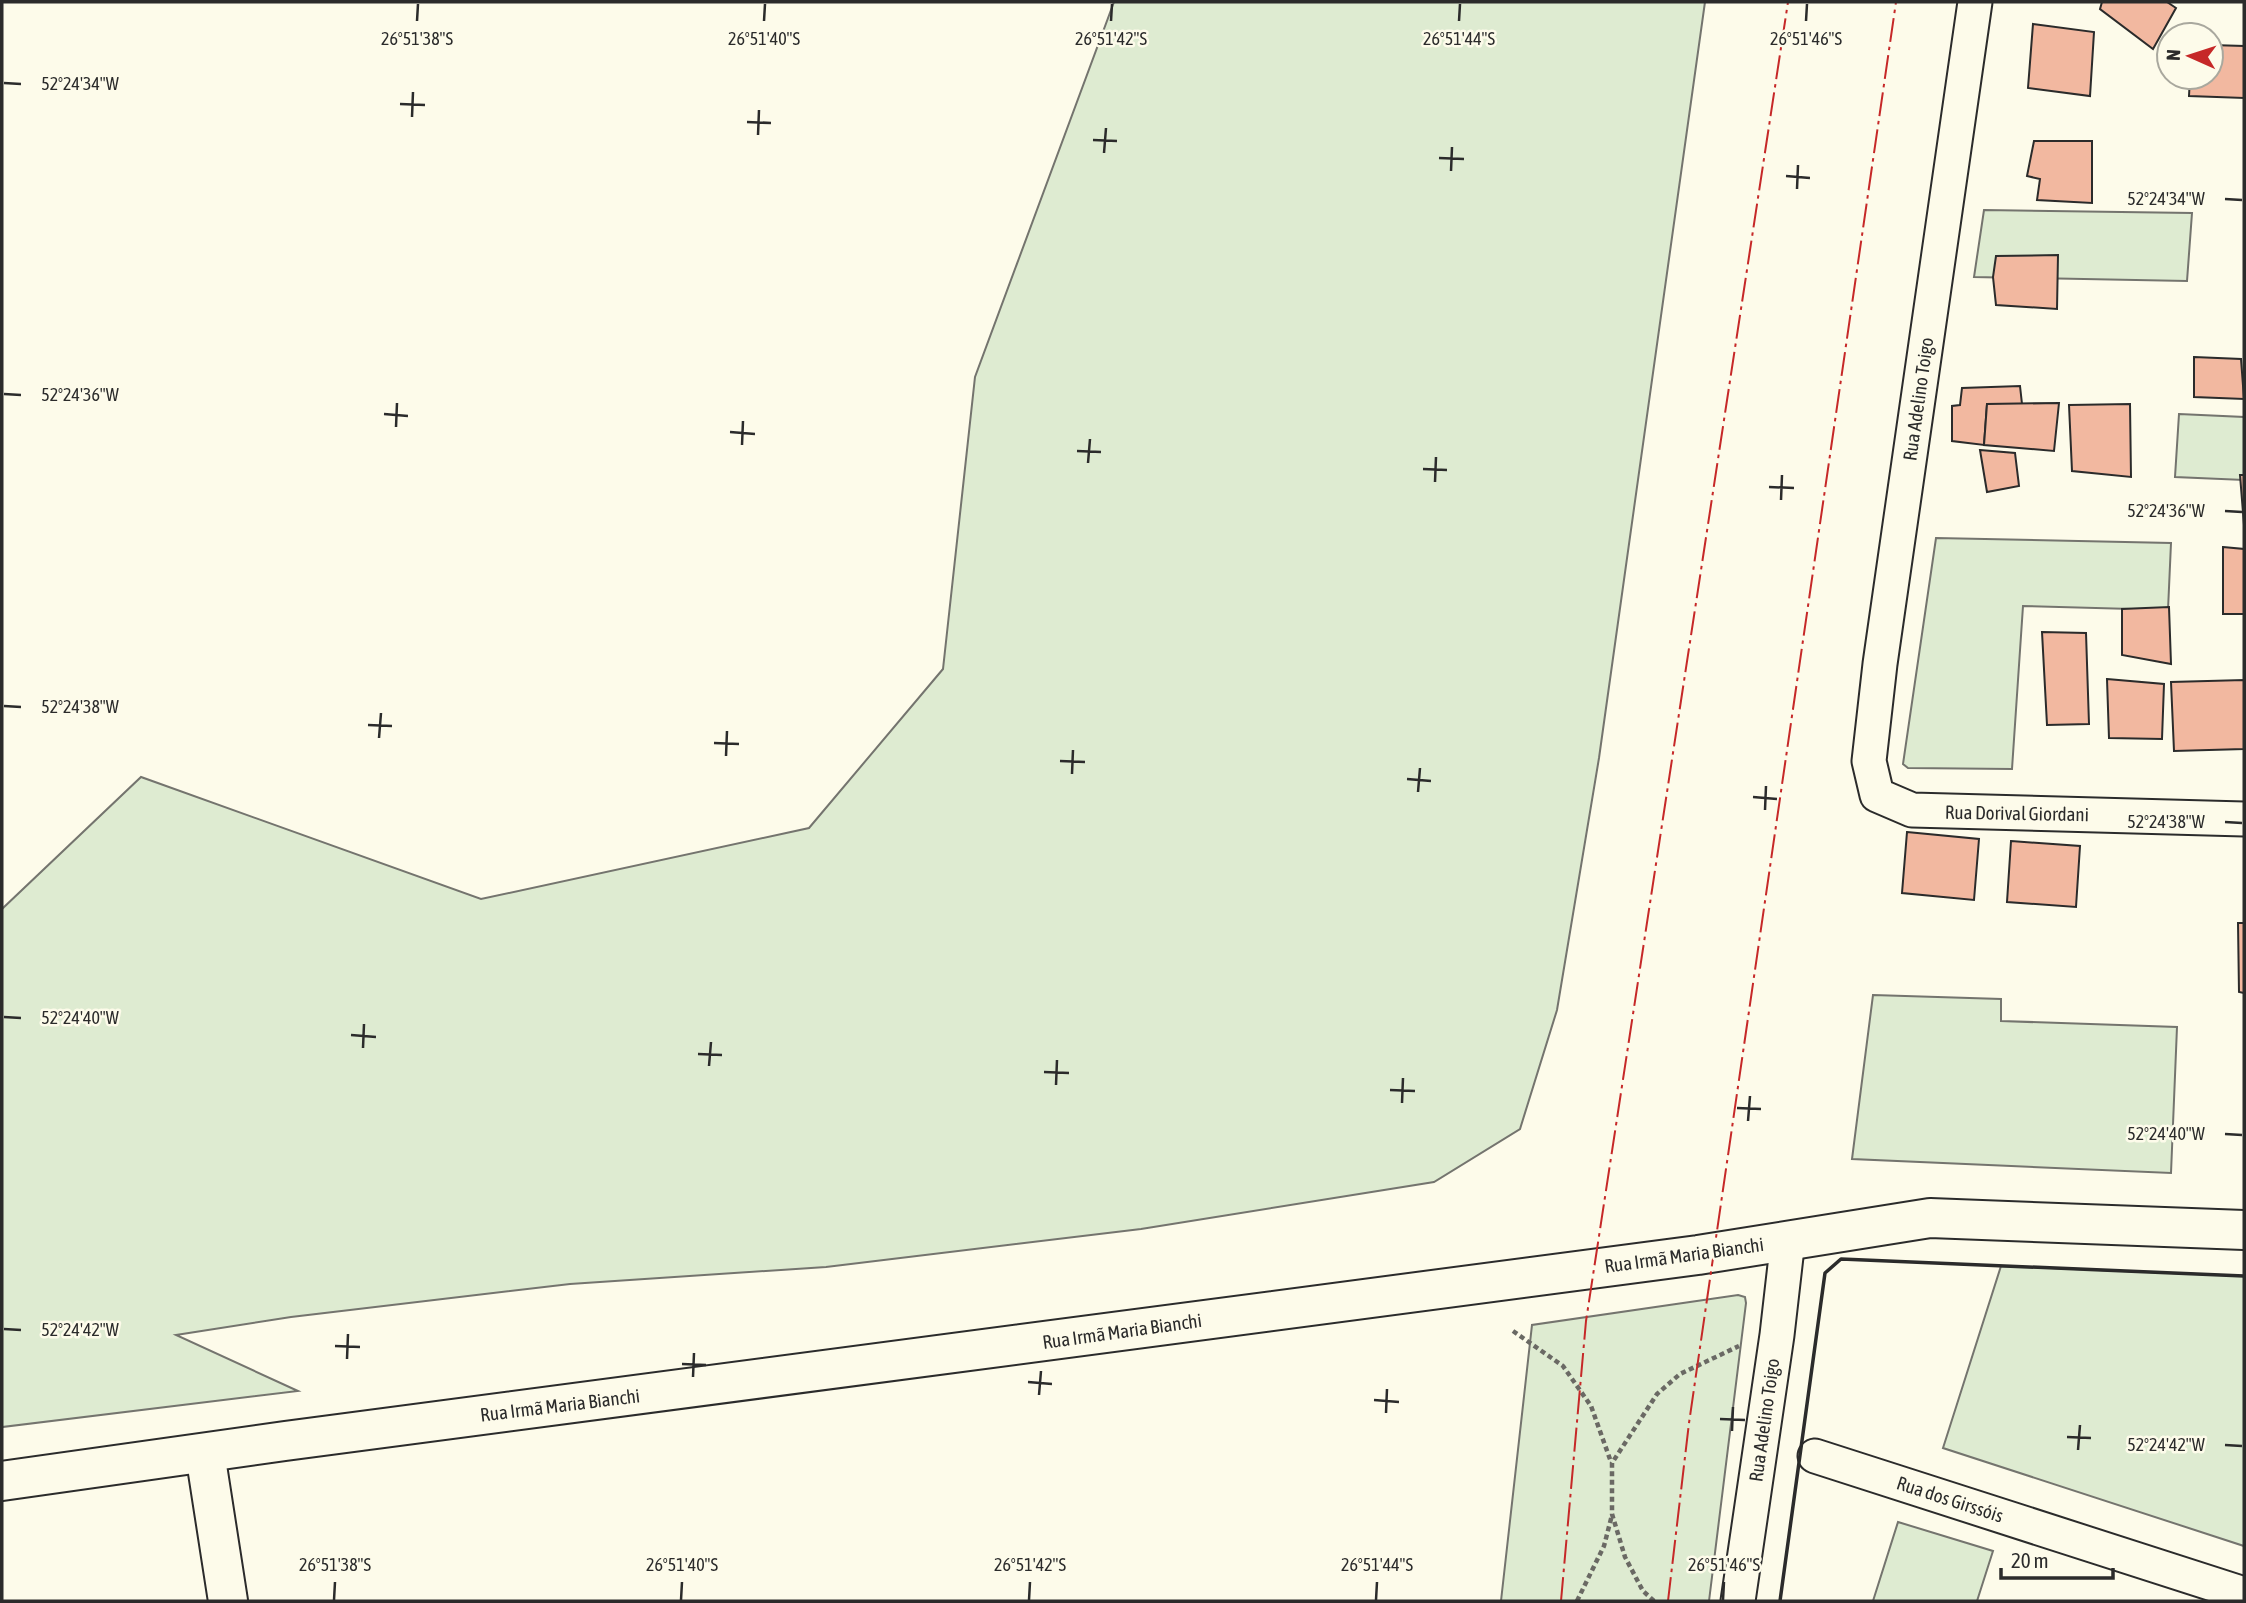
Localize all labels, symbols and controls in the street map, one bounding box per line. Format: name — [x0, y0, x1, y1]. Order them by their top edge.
north arrow — [2155, 21, 2225, 91]
text: 26°51'38"S — [381, 28, 453, 49]
text: 26°51'40"S — [728, 28, 800, 49]
text: 26°51'42"S — [1075, 28, 1147, 49]
text: 26°51'44"S — [1423, 28, 1495, 49]
text: 26°51'46"S — [1770, 28, 1842, 49]
text: N — [2162, 49, 2184, 61]
text: 52°24'34"W — [41, 73, 119, 94]
text: 52°24'34"W — [2127, 188, 2205, 209]
street label: Rua Adelino Toigo — [1898, 336, 1938, 462]
text: 52°24'36"W — [41, 384, 119, 405]
text: 52°24'36"W — [2127, 500, 2205, 521]
text: 52°24'38"W — [41, 696, 119, 717]
street label: Rua Dorival Giordani — [1945, 801, 2089, 825]
text: 52°24'38"W — [2127, 811, 2205, 832]
text: 52°24'40"W — [41, 1007, 119, 1028]
text: 52°24'40"W — [2127, 1123, 2205, 1144]
street label: Rua Irmã Maria Bianchi — [1603, 1233, 1765, 1277]
street label: Rua Irmã Maria Bianchi — [1041, 1309, 1203, 1353]
text: 52°24'42"W — [41, 1319, 119, 1340]
street label: Rua Adelino Toigo — [1744, 1357, 1784, 1483]
street label: Rua Irmã Maria Bianchi — [479, 1384, 641, 1426]
text: 52°24'42"W — [2127, 1434, 2205, 1455]
street label: Rua dos Girssóis — [1894, 1471, 2006, 1527]
scale bar — [2001, 1536, 2113, 1580]
text: 20 m — [2011, 1548, 2049, 1572]
text: 26°51'38"S — [299, 1554, 371, 1575]
text: 26°51'40"S — [646, 1554, 718, 1575]
text: 26°51'42"S — [994, 1554, 1066, 1575]
text: 26°51'44"S — [1341, 1554, 1413, 1575]
text: 26°51'46"S — [1688, 1554, 1760, 1575]

